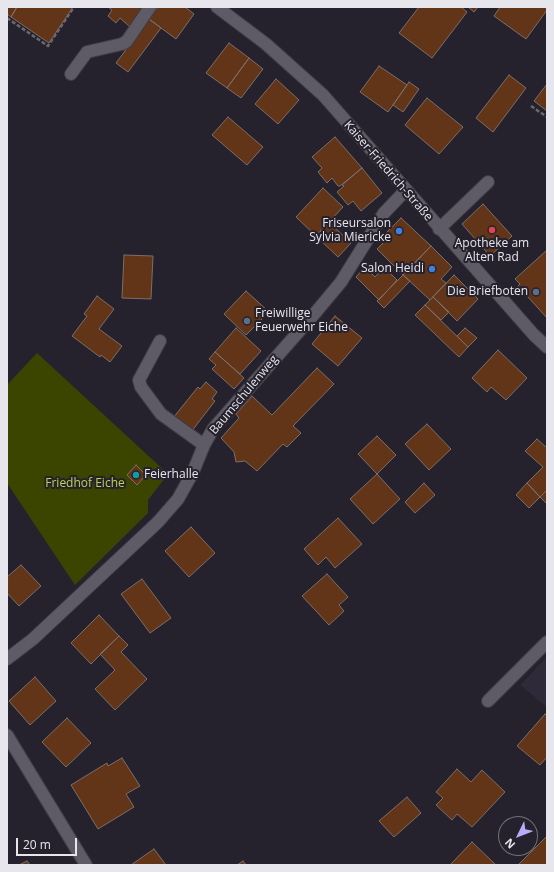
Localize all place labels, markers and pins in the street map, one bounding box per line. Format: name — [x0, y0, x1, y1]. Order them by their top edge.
place label: Friseursalon Sylvia Miericke — [309, 217, 391, 245]
marker: Apotheke am Alten Rad — [487, 225, 497, 235]
marker: Friseursalon Sylvia Miericke — [394, 226, 404, 236]
place label: Apotheke am Alten Rad — [455, 237, 529, 265]
place label: Salon Heidi — [361, 262, 424, 276]
marker: Salon Heidi — [427, 264, 437, 274]
place label: Die Briefboten — [447, 285, 528, 299]
marker: Die Briefboten — [531, 287, 541, 297]
place label: Freiwillige Feuerwehr Eiche — [255, 307, 348, 335]
marker: Freiwillige Feuerwehr Eiche — [242, 316, 252, 326]
place label: Feierhalle — [144, 468, 198, 482]
marker: Feierhalle — [131, 470, 141, 480]

